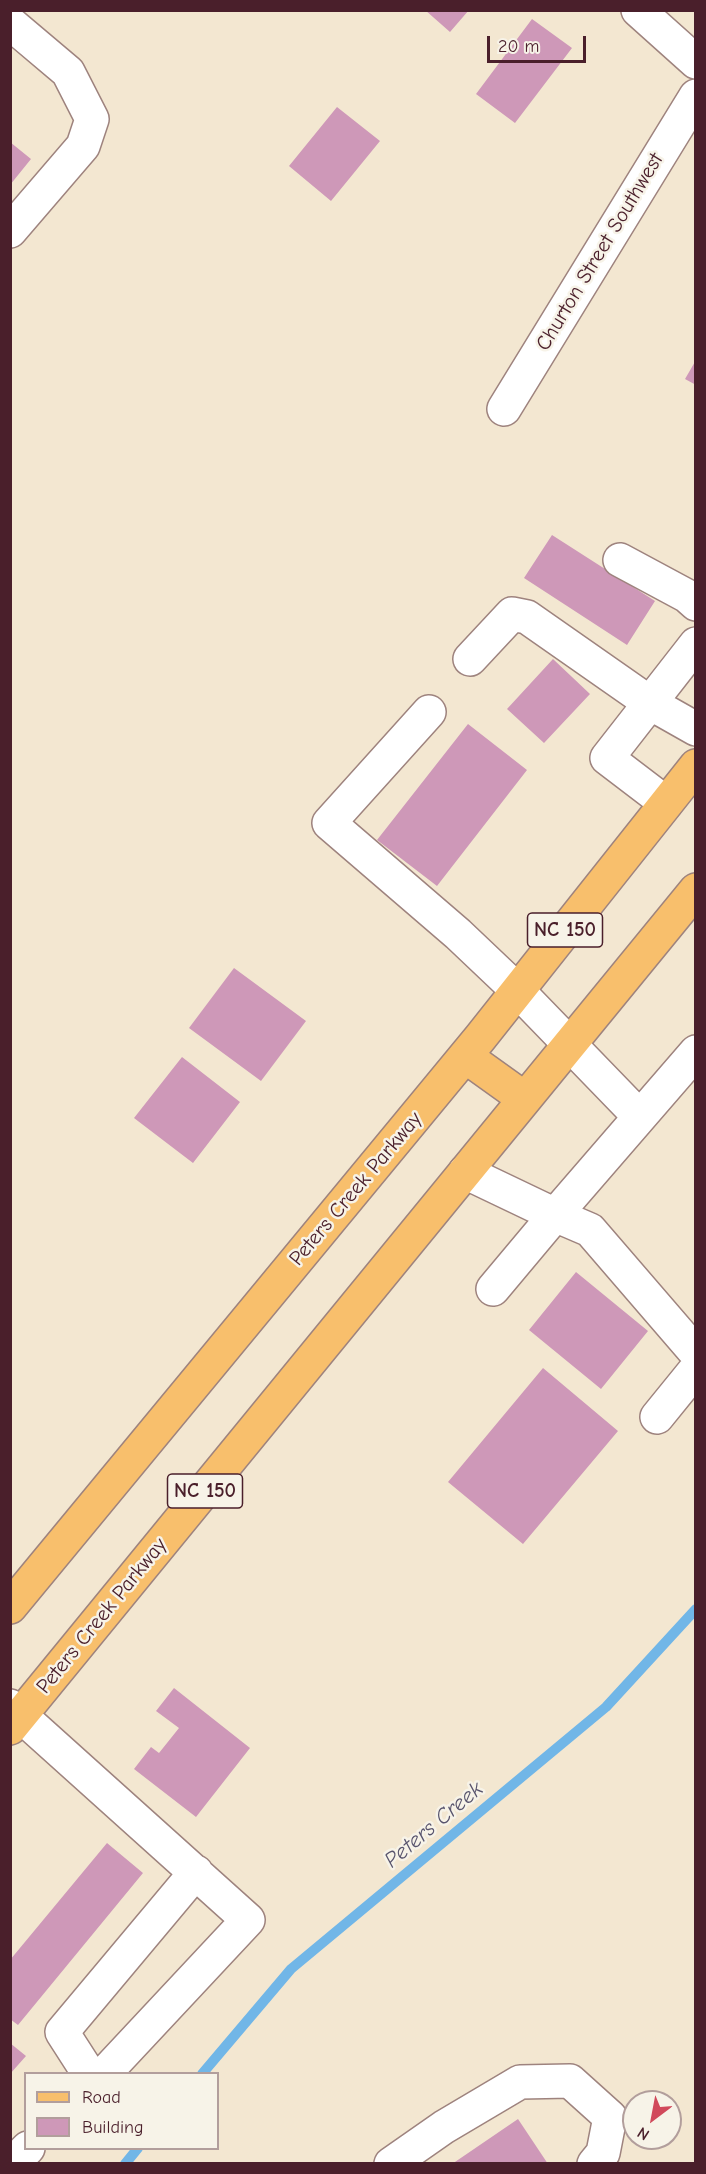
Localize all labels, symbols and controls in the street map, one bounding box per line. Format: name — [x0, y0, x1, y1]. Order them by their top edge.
scale bar — [490, 24, 589, 62]
text: 20 m — [498, 36, 539, 57]
street label: Churton Street Southwest — [531, 149, 669, 355]
road number: NC 150 — [528, 913, 602, 947]
street label: Peters Creek Parkway — [284, 1107, 428, 1271]
road number: NC 150 — [168, 1474, 242, 1508]
street label: Peters Creek Parkway — [31, 1533, 173, 1699]
water label: Peters Creek — [379, 1776, 489, 1874]
legend — [24, 2072, 219, 2150]
text: Road — [82, 2087, 121, 2108]
north arrow — [622, 2090, 682, 2150]
text: Building — [82, 2117, 144, 2138]
text: N — [634, 2123, 653, 2144]

